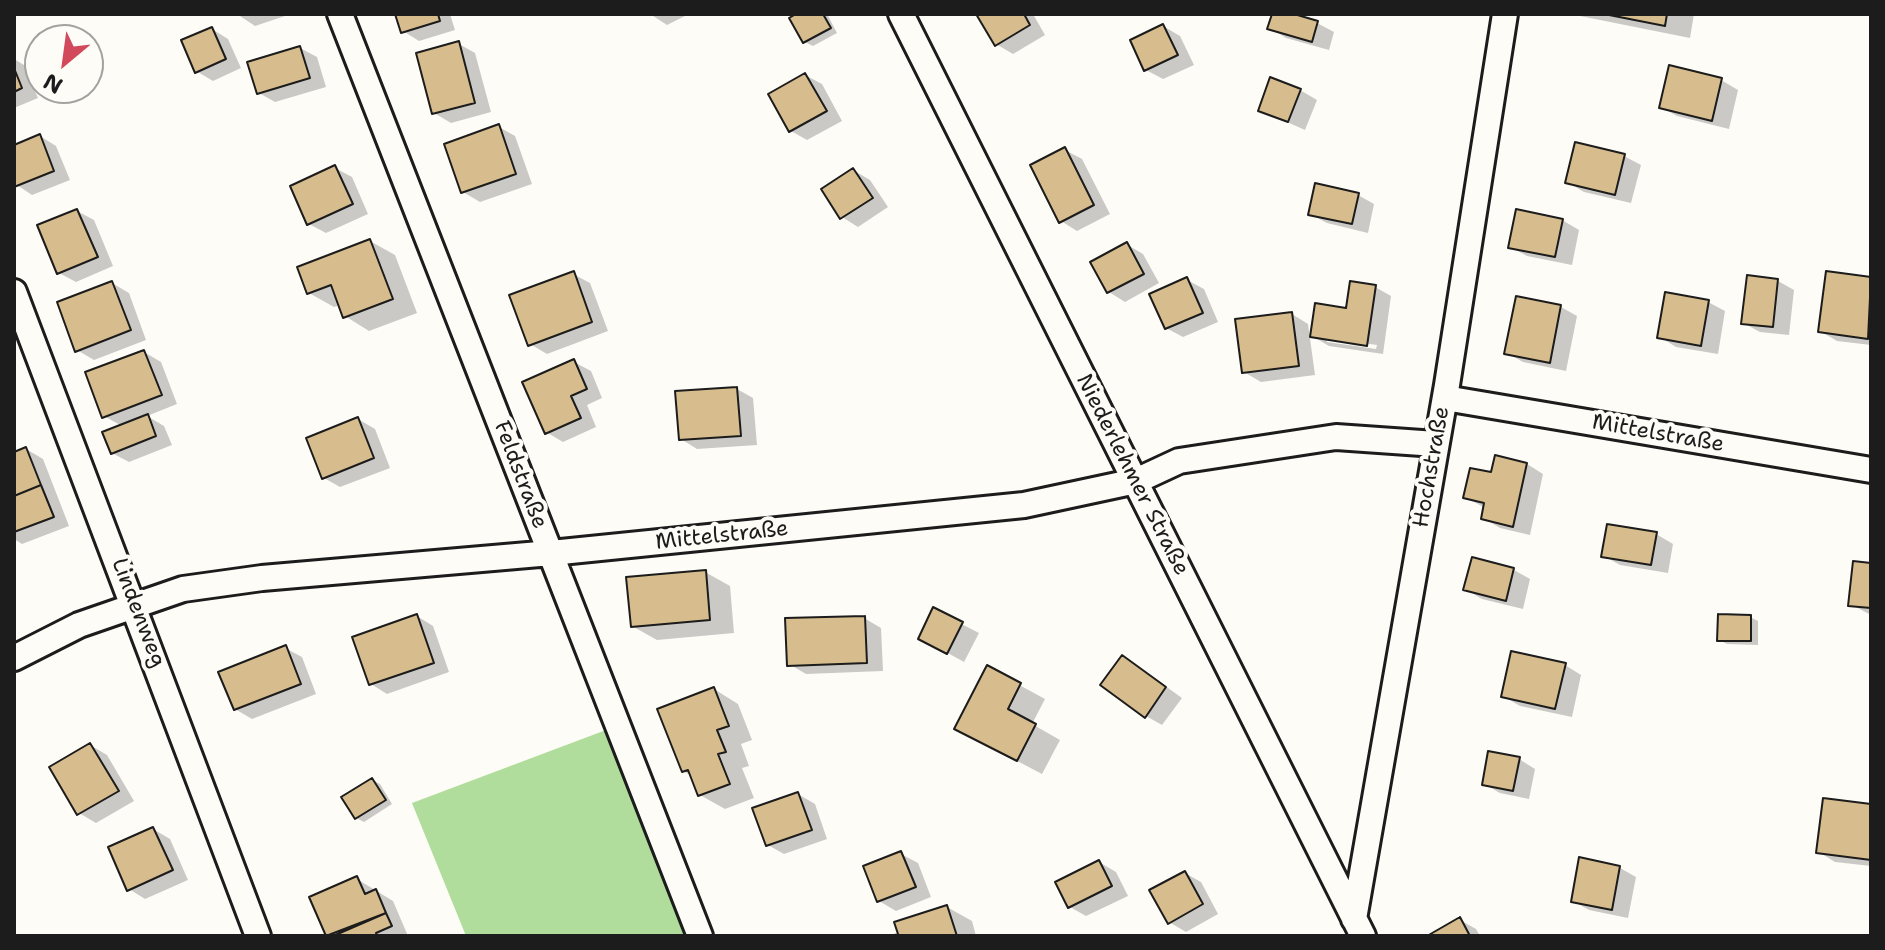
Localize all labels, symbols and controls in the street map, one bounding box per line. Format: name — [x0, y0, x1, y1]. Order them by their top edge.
north arrow — [24, 24, 104, 104]
text: N — [38, 67, 68, 101]
street label: Niederlehmer Straße — [1070, 370, 1194, 580]
street label: Hochstraße — [1408, 404, 1456, 530]
street label: Mittelstraße — [1590, 409, 1726, 459]
street label: Feldstraße — [487, 418, 553, 532]
street label: Mittelstraße — [654, 516, 790, 556]
street label: Lindenweg — [105, 555, 171, 671]

